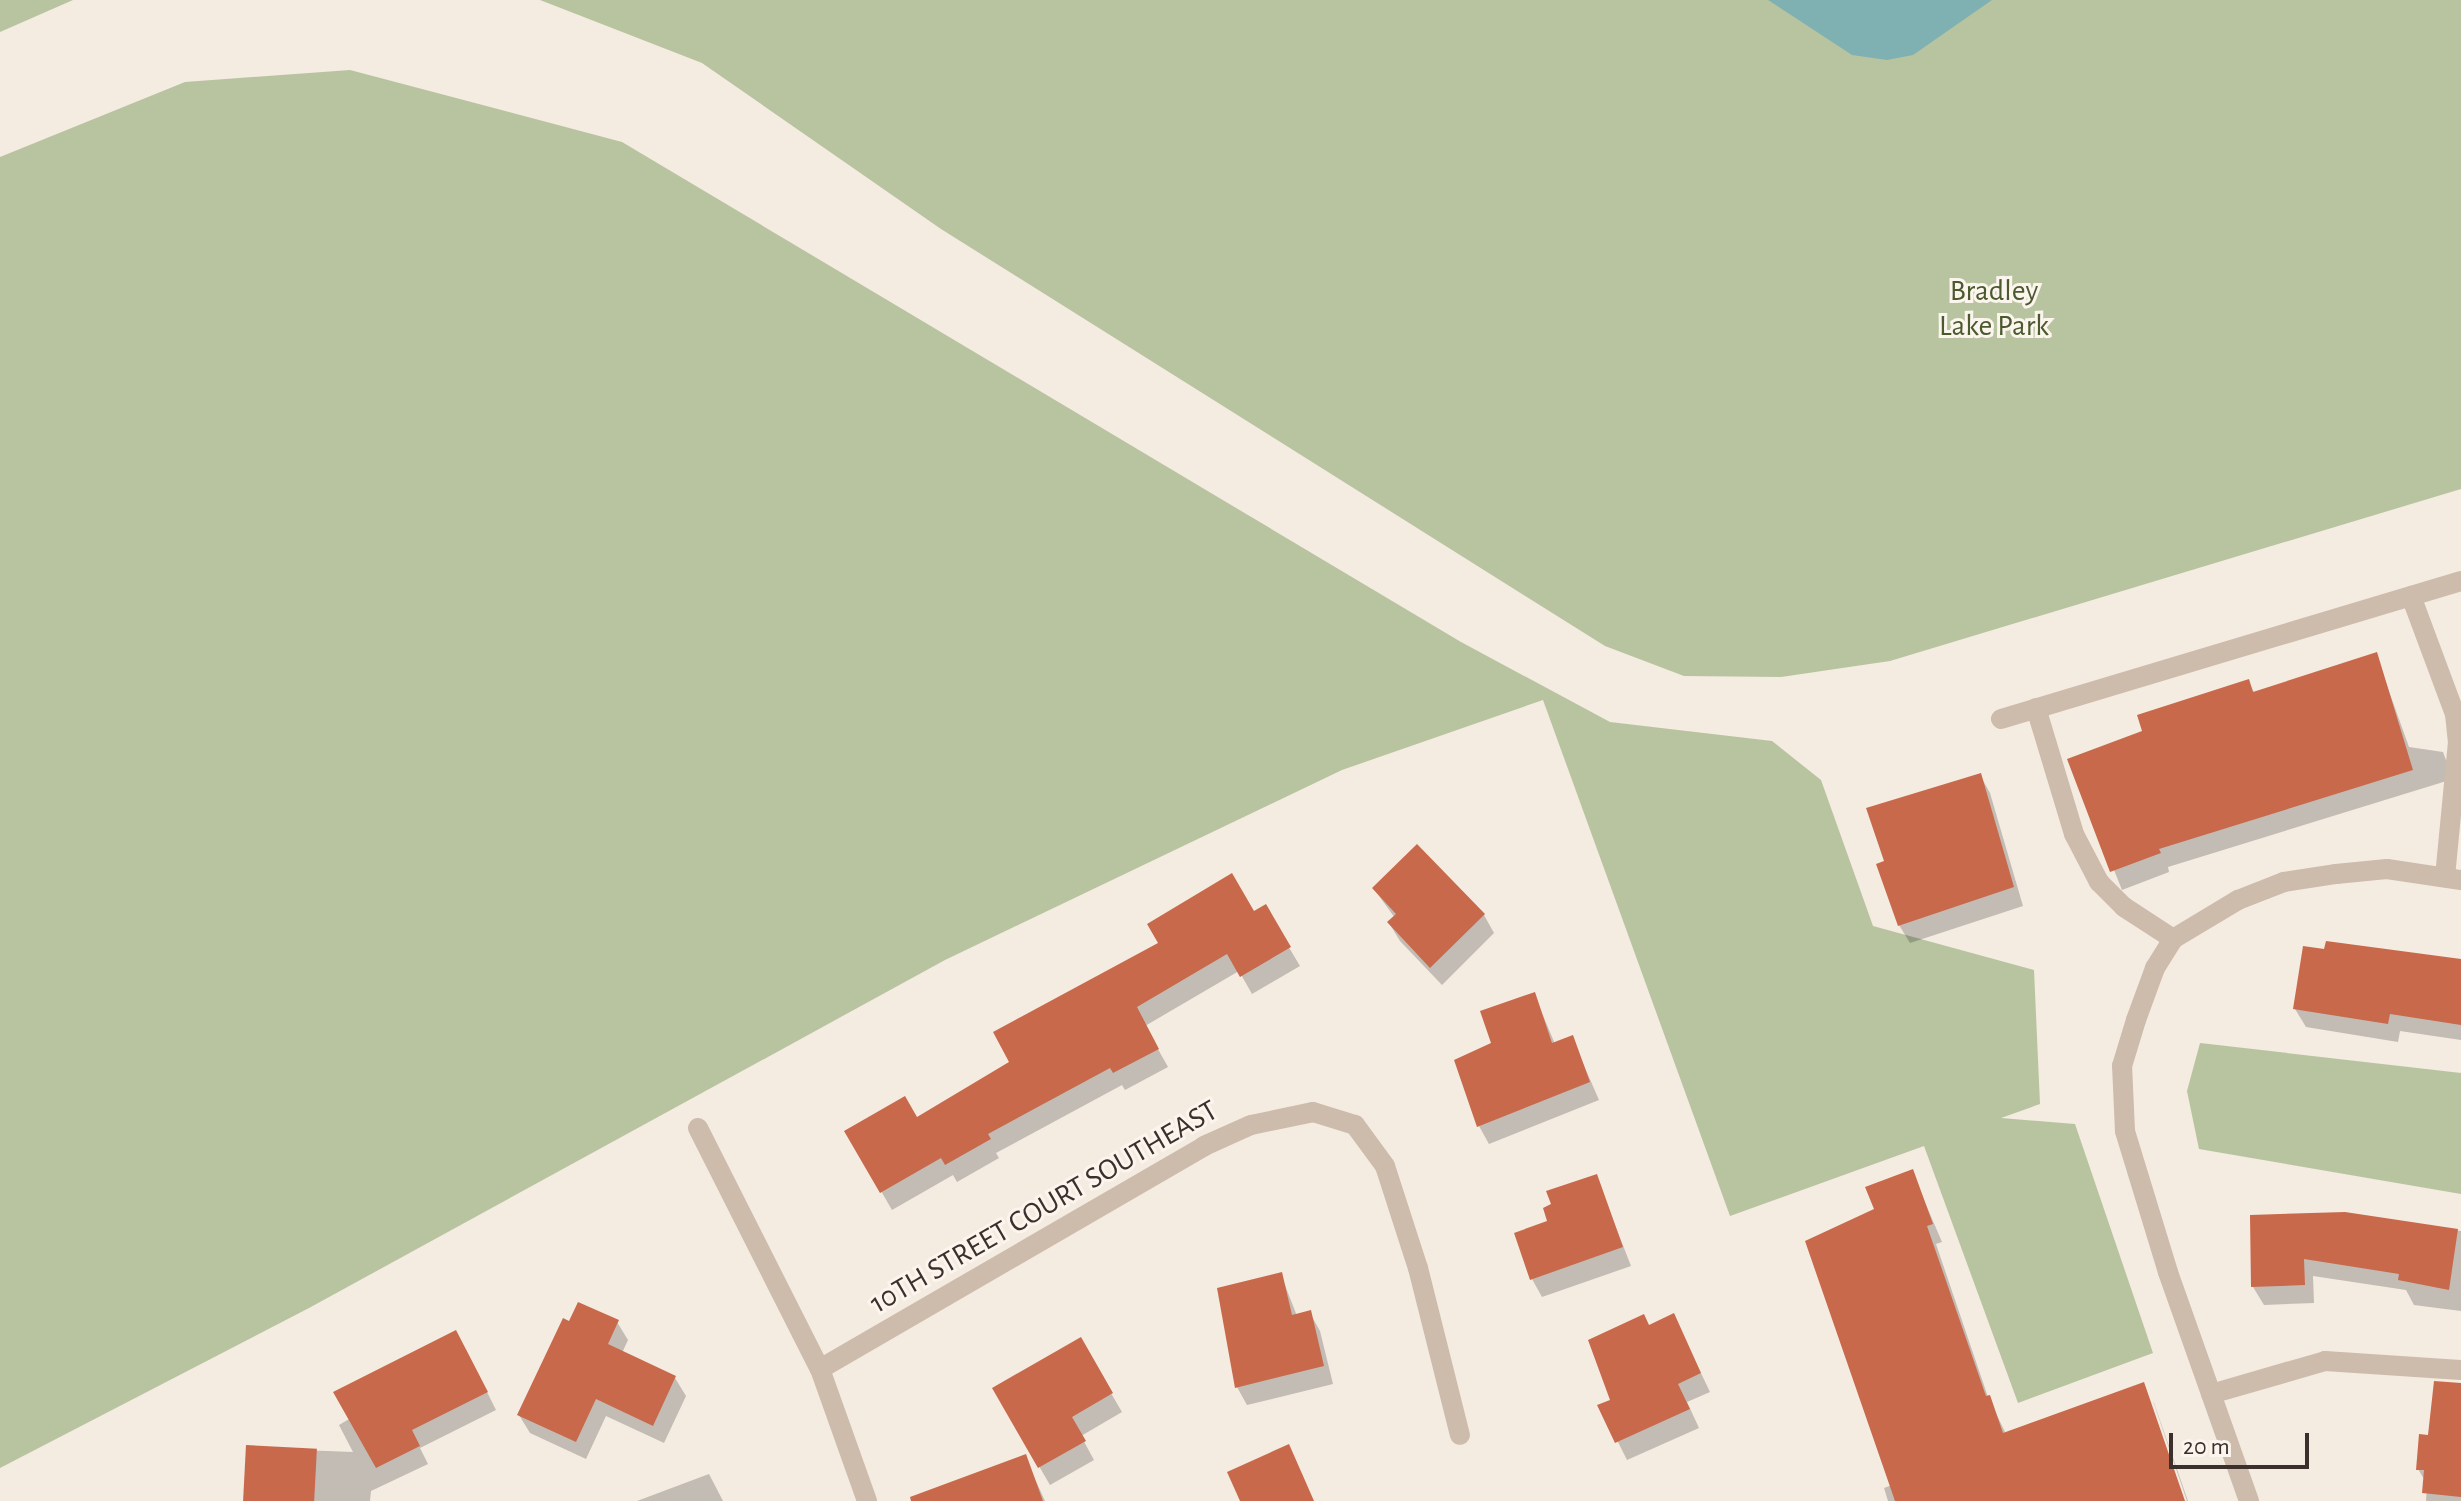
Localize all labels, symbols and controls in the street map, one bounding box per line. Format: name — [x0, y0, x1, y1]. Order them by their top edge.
park label: Bradley Lake Park — [1939, 273, 2049, 344]
street label: 10TH STREET COURT SOUTHEAST — [864, 1092, 1224, 1322]
scale bar — [2173, 1417, 2313, 1467]
text: 20 m — [2183, 1435, 2230, 1459]

